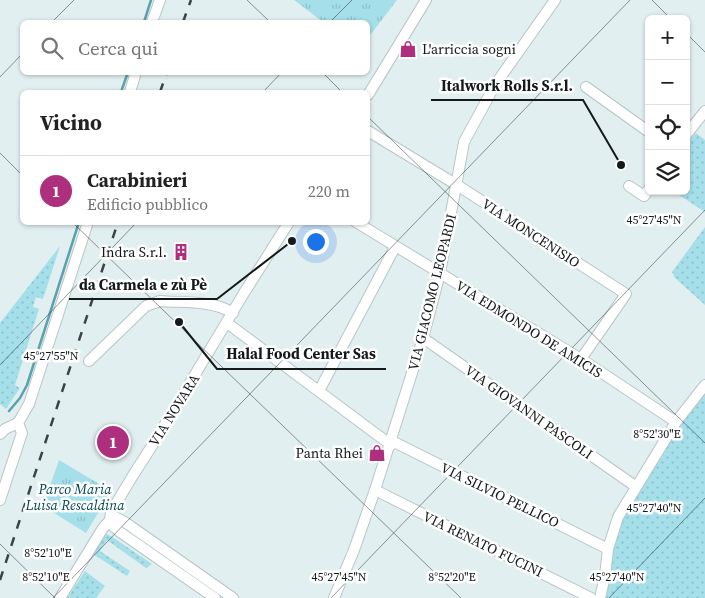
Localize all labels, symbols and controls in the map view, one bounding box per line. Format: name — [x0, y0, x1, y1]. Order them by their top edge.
map controls — [645, 15, 690, 195]
button: + — [645, 15, 690, 60]
search box — [20, 20, 370, 75]
icon: search — [38, 34, 66, 62]
text: Cerca qui — [78, 35, 158, 61]
shop icon: L'arriccia sogni — [398, 39, 418, 59]
place label: L'arriccia sogni — [422, 39, 516, 59]
button: − — [645, 60, 690, 105]
callout: Italwork Rolls S.r.l. — [431, 70, 583, 100]
text: Italwork Rolls S.r.l. — [441, 75, 573, 96]
button: locate — [645, 105, 690, 150]
text: Vicino — [40, 108, 102, 137]
button: layers — [645, 150, 690, 195]
text: Carabinieri — [87, 167, 187, 193]
text: 1 — [52, 180, 60, 202]
text: 220 m — [308, 180, 350, 202]
text: Edificio pubblico — [87, 193, 208, 215]
street label: VIA MONCENISIO — [478, 194, 584, 272]
street label: VIA GIACOMO LEOPARDI — [403, 212, 461, 372]
text: 45°27'45"N — [626, 212, 682, 228]
your location — [303, 229, 329, 255]
place label: Indra S.r.l. — [101, 242, 167, 262]
building icon: Indra S.r.l. — [171, 242, 191, 262]
callout: da Carmela e zù Pè — [69, 269, 217, 299]
text: da Carmela e zù Pè — [79, 274, 207, 295]
street label: VIA EDMONDO DE AMICIS — [452, 276, 606, 382]
callout: Halal Food Center Sas — [217, 339, 386, 369]
text: Halal Food Center Sas — [226, 343, 376, 364]
text: 45°27'55"N — [23, 348, 79, 364]
street label: VIA GIOVANNI PASCOLI — [461, 360, 597, 464]
street label: VIA NOVARA — [144, 369, 205, 450]
pin: 1 — [97, 423, 129, 461]
text: 8°52'30"E — [633, 426, 681, 442]
place label: Panta Rhei — [296, 443, 363, 463]
shop icon: Panta Rhei — [367, 443, 387, 463]
street label: VIA SILVIO PELLICO — [437, 458, 563, 532]
park label: Parco Maria Luisa Rescaldina — [24, 479, 125, 515]
text: 45°27'40"N — [626, 500, 682, 516]
street label: VIA RENATO FUCINI — [419, 506, 547, 582]
text: 8°52'10"E — [24, 545, 72, 561]
text: 8°52'10"E — [22, 569, 70, 585]
text: 45°27'45"N — [311, 569, 367, 585]
text: 8°52'20"E — [428, 569, 476, 585]
text: 45°27'40"N — [589, 569, 645, 585]

